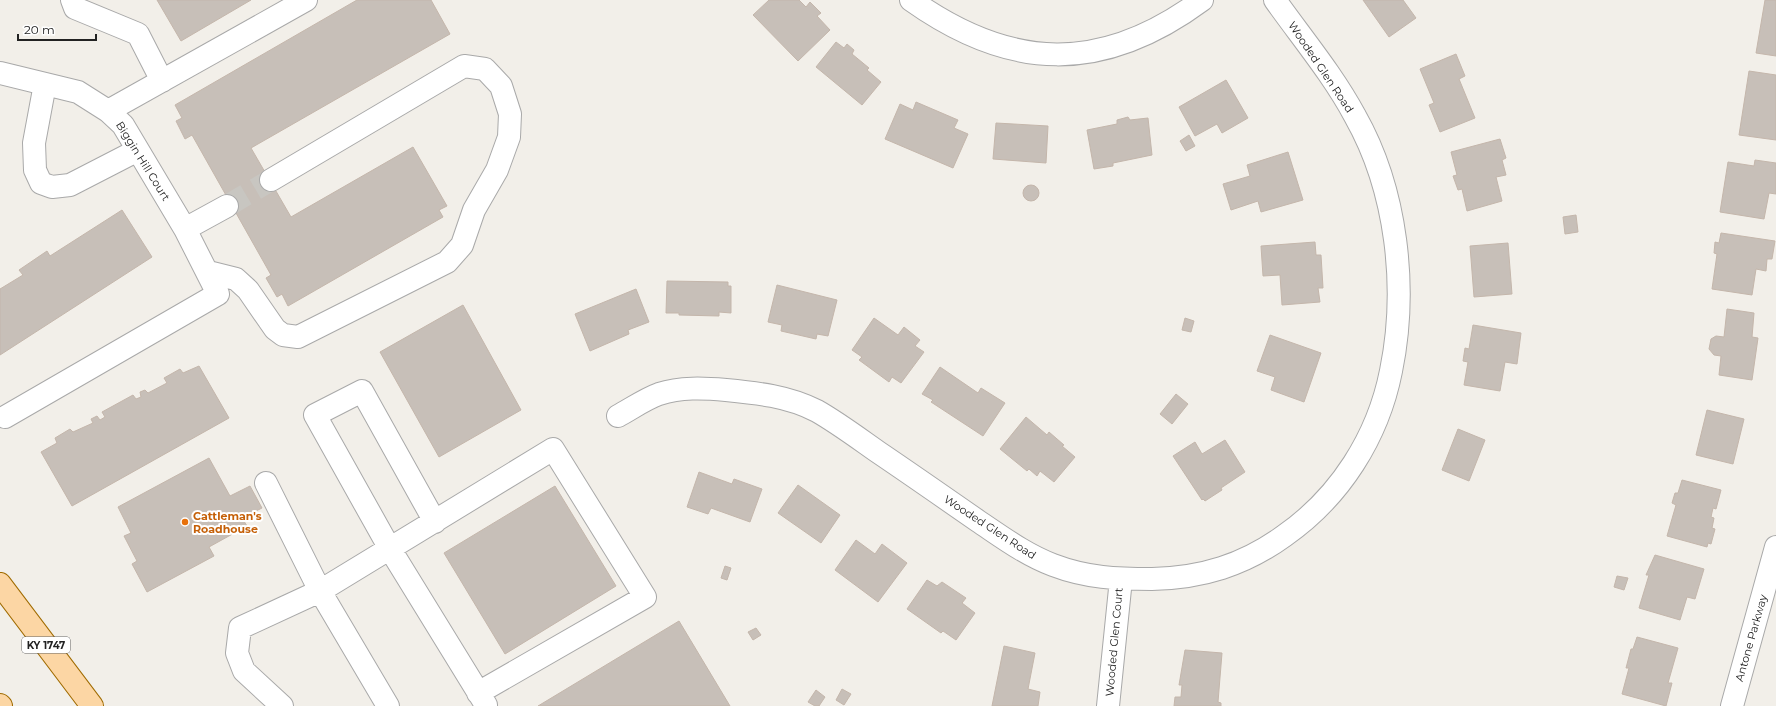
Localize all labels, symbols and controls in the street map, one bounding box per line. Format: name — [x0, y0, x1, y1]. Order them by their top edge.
scale bar — [18, 16, 96, 42]
street label: Wooded Glen Road — [1285, 19, 1357, 115]
text: 20 m — [24, 22, 55, 37]
street label: Biggin Hill Court — [113, 119, 173, 204]
street label: Wooded Glen Road — [941, 492, 1039, 562]
place label: Cattleman's Roadhouse — [193, 509, 262, 536]
marker: Cattleman's Roadhouse — [180, 517, 190, 527]
street label: Wooded Glen Court — [1102, 586, 1126, 697]
street label: Antone Parkway — [1732, 593, 1770, 683]
road number: KY 1747 — [22, 637, 70, 653]

